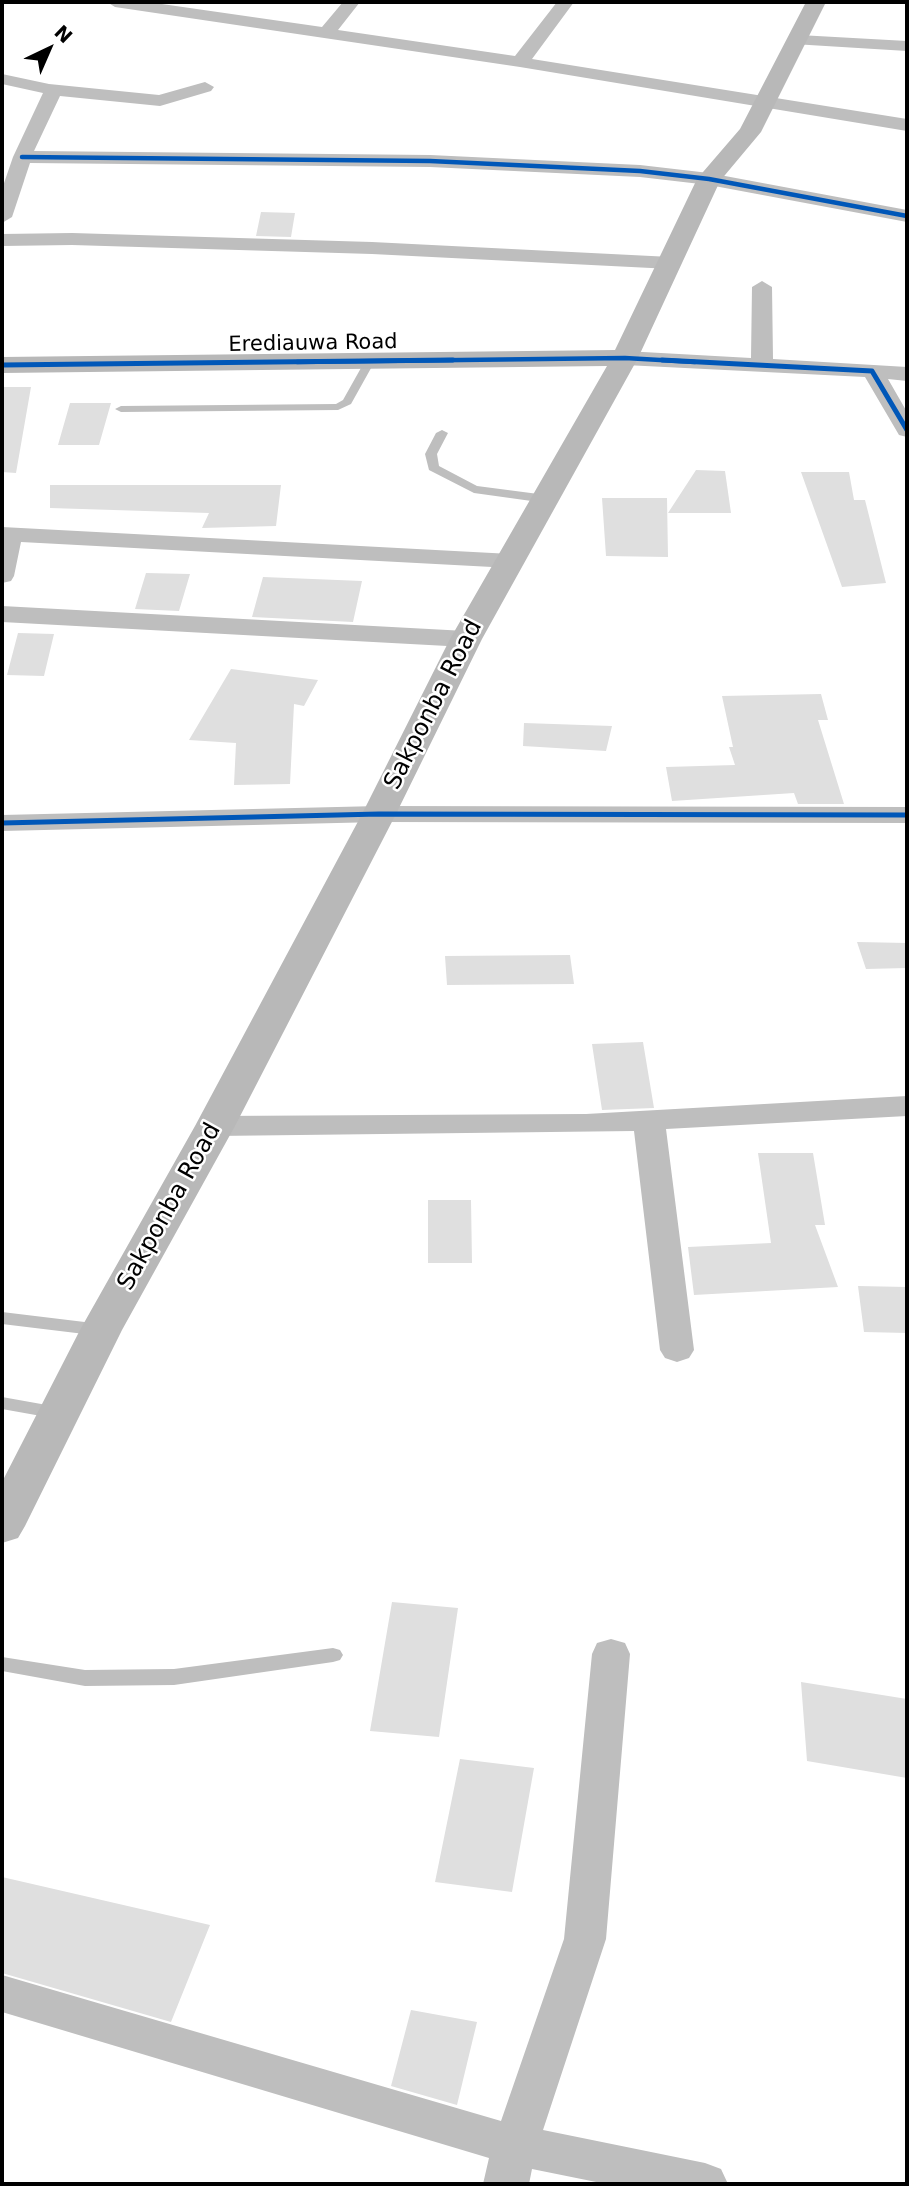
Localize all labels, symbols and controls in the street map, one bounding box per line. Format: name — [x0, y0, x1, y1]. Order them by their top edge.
north arrow — [14, 14, 84, 84]
text: N — [50, 20, 77, 47]
street label: Erediauwa Road — [228, 330, 398, 358]
street label: Sakponba Road — [379, 615, 489, 795]
street label: Sakponba Road — [112, 1118, 228, 1296]

